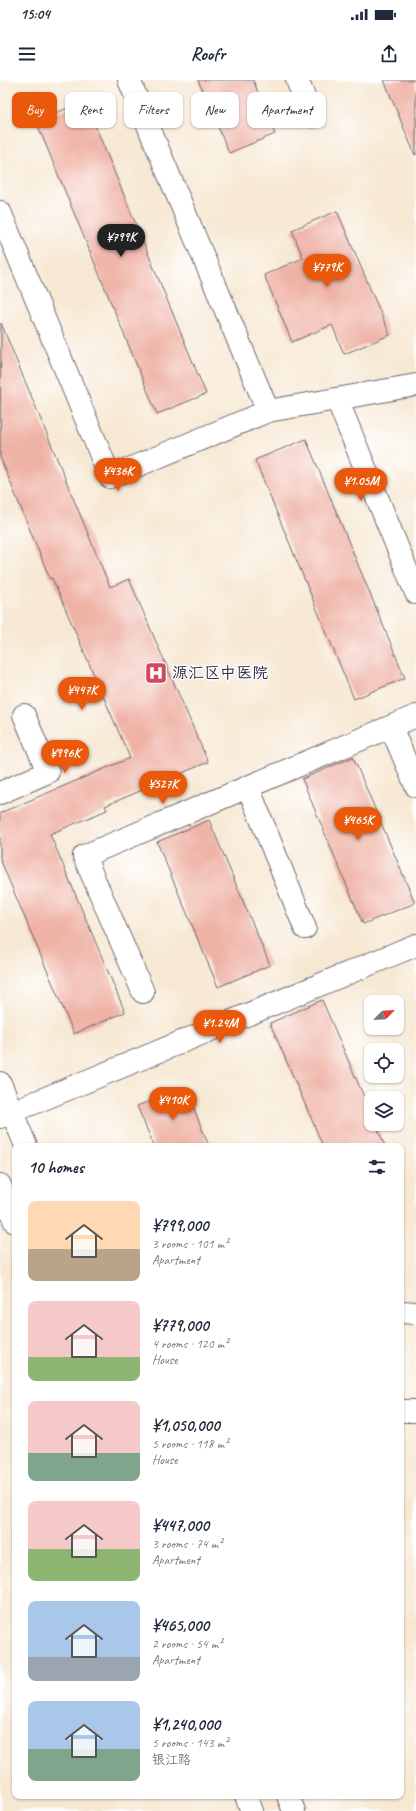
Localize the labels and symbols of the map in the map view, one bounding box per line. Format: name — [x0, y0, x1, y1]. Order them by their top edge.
pin: ¥799K — [93, 224, 149, 258]
pin: ¥779K — [299, 254, 355, 288]
pin: ¥436K — [90, 458, 146, 492]
pin: ¥1.05M — [328, 468, 394, 502]
hospital icon: 源汇区中医院 — [143, 660, 169, 686]
place label: 源汇区中医院 — [172, 663, 268, 683]
pin: ¥447K — [54, 677, 110, 711]
pin: ¥996K — [37, 740, 93, 774]
pin: ¥527K — [135, 771, 191, 805]
pin: ¥465K — [330, 807, 386, 841]
north arrow — [364, 995, 404, 1035]
pin: ¥1.24M — [187, 1010, 253, 1044]
pin: ¥410K — [145, 1087, 201, 1121]

